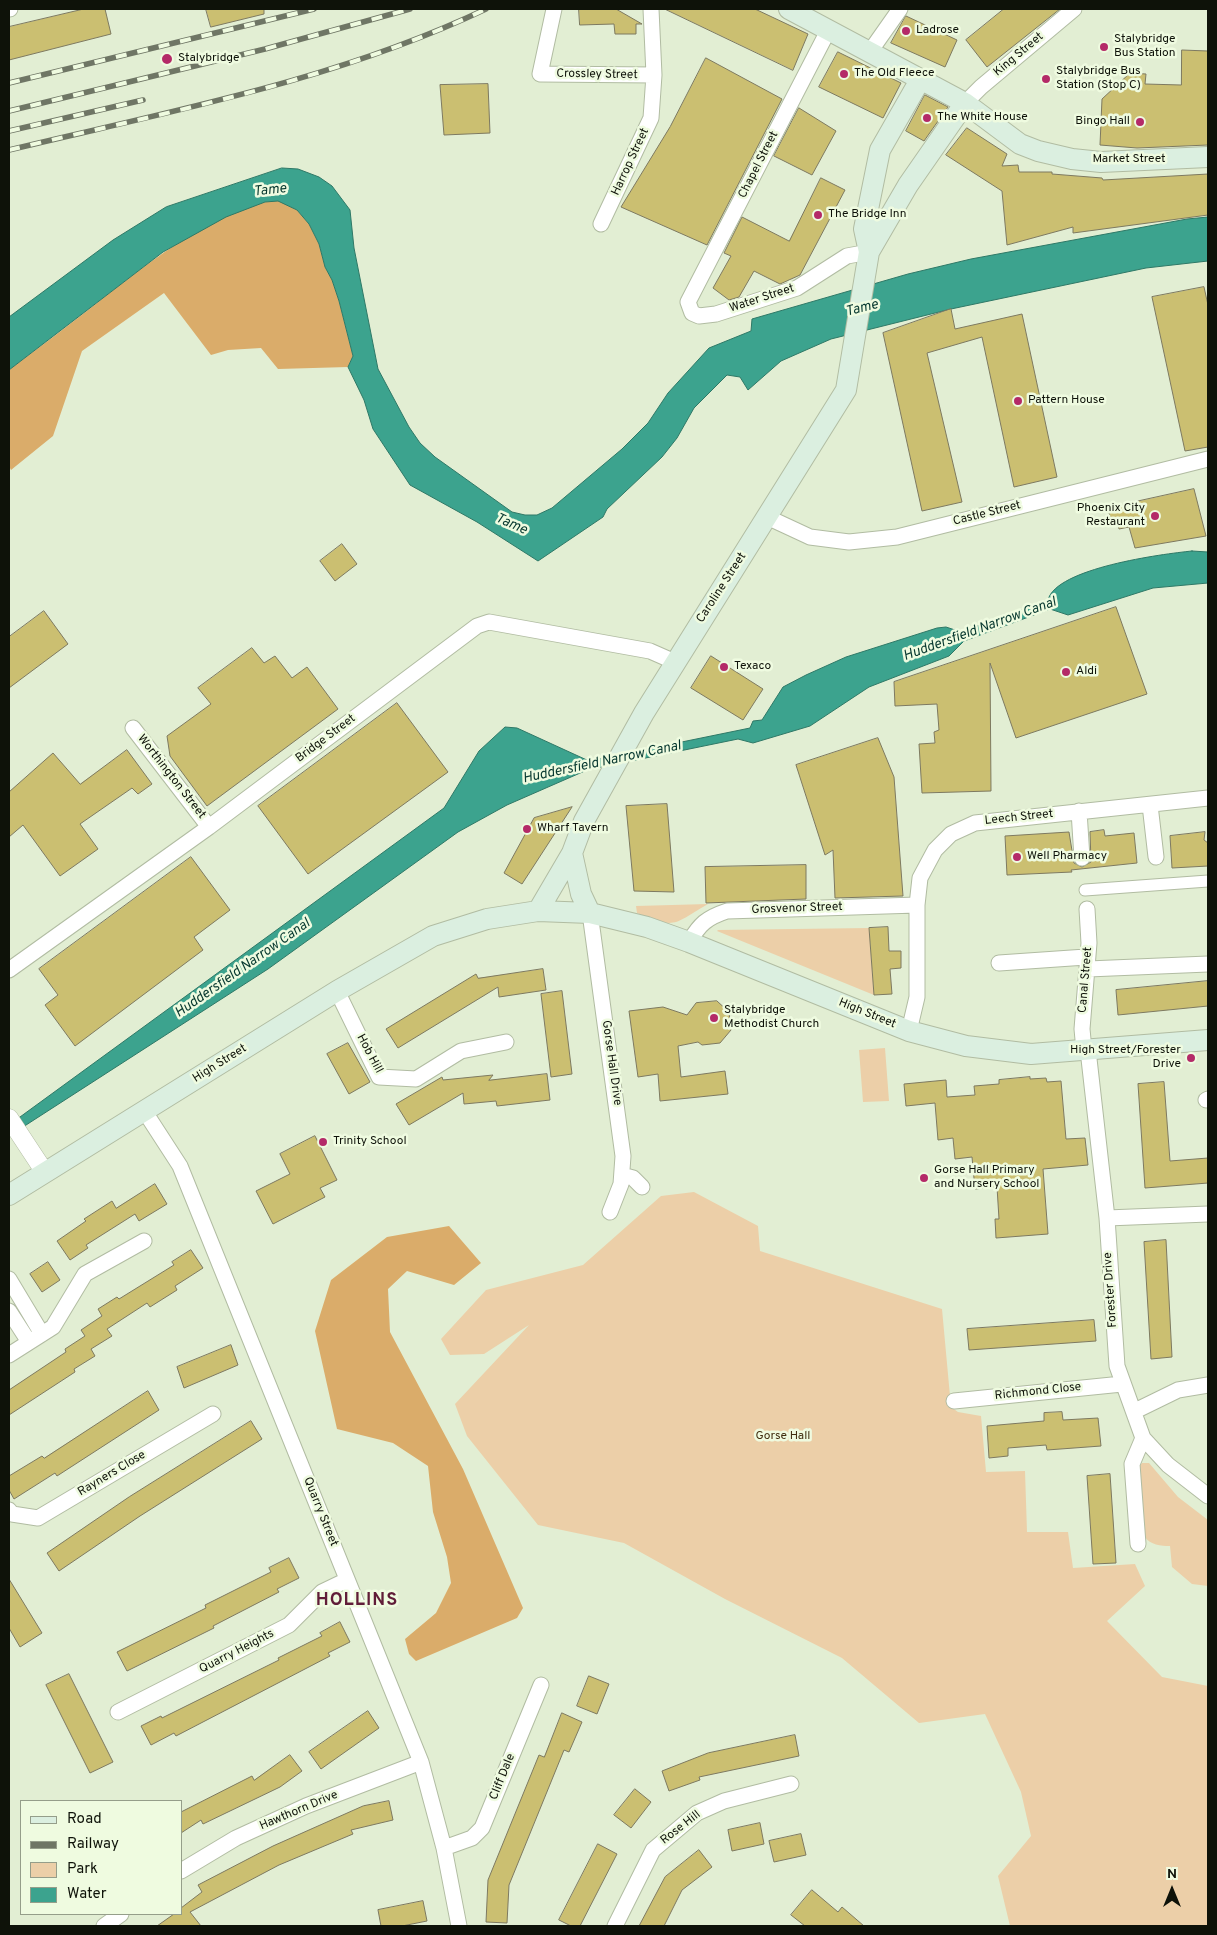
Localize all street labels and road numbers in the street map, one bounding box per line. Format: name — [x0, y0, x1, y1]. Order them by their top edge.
street label: King Street — [991, 30, 1047, 80]
street label: Crossley Street — [556, 67, 638, 83]
street label: Harrop Street — [609, 126, 653, 198]
street label: Chapel Street — [736, 129, 782, 201]
street label: Market Street — [1092, 153, 1166, 167]
street label: Water Street — [728, 282, 796, 316]
street label: Castle Street — [952, 499, 1022, 529]
street label: Caroline Street — [694, 550, 750, 626]
street label: Bridge Street — [293, 712, 359, 766]
street label: Worthington Street — [134, 732, 208, 822]
street label: Leech Street — [984, 807, 1054, 829]
street label: Grosvenor Street — [751, 900, 843, 918]
street label: Canal Street — [1076, 946, 1096, 1014]
street label: High Street — [836, 996, 898, 1032]
street label: Gorse Hall Drive — [598, 1019, 624, 1107]
street label: Hob Hill — [353, 1032, 385, 1076]
street label: High Street — [190, 1042, 250, 1086]
street label: Forester Drive — [1101, 1252, 1121, 1328]
street label: Richmond Close — [994, 1380, 1082, 1404]
street label: Rayners Close — [75, 1448, 149, 1500]
street label: Quarry Street — [300, 1475, 340, 1549]
street label: Quarry Heights — [197, 1627, 277, 1677]
street label: Cliff Dale — [487, 1752, 519, 1802]
street label: Hawthorn Drive — [258, 1788, 340, 1834]
street label: Rose Hill — [658, 1808, 704, 1848]

